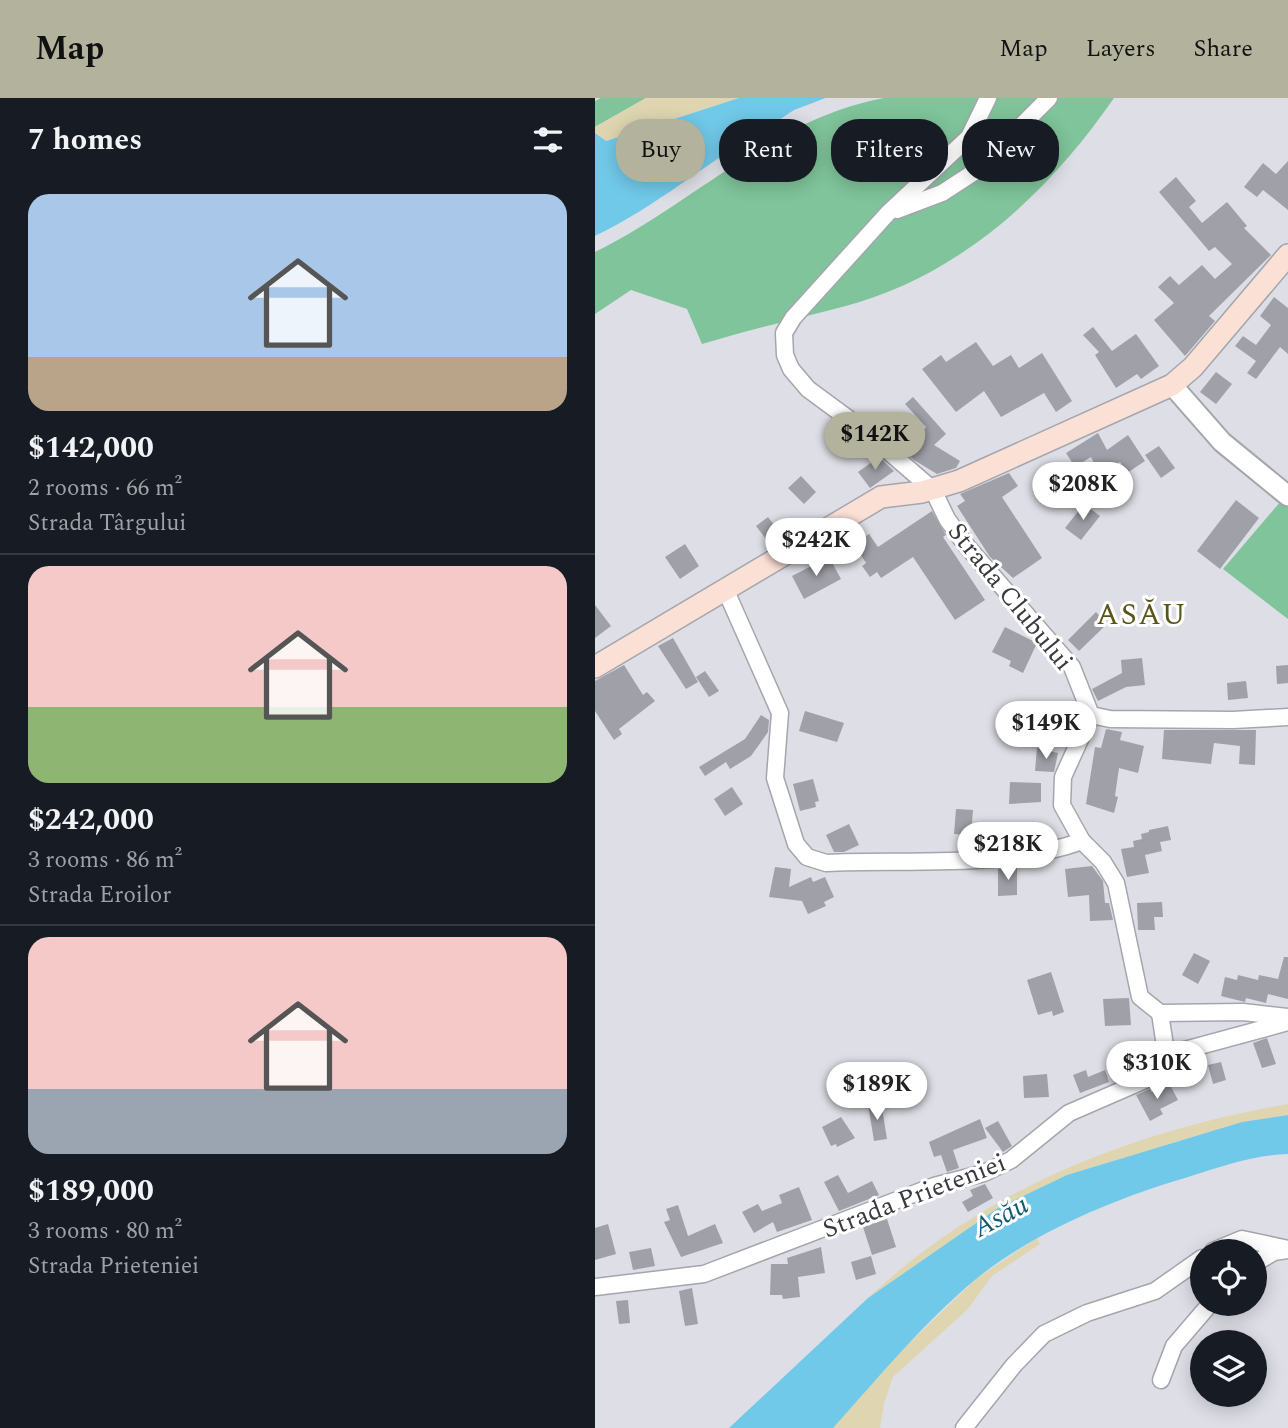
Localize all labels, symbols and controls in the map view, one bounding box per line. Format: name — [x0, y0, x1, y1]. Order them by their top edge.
text: Map — [35, 24, 104, 74]
text: Map — [999, 31, 1048, 67]
text: Layers — [1086, 31, 1156, 67]
text: Share — [1194, 31, 1253, 67]
text: 7 homes — [28, 117, 142, 163]
chip: Buy — [616, 119, 705, 182]
chip: Rent — [719, 119, 817, 182]
chip: Filters — [831, 119, 948, 182]
chip: New — [962, 119, 1059, 182]
icon: filters — [529, 121, 567, 159]
icon: home — [235, 240, 361, 366]
pin: $142K — [826, 412, 924, 472]
text: $142K — [840, 417, 910, 452]
text: $142,000 — [28, 425, 154, 471]
pin: $208K — [1034, 462, 1132, 522]
text: $208K — [1048, 467, 1118, 502]
text: 2 rooms · 66 m² — [28, 471, 182, 506]
text: Strada Târgului — [28, 506, 187, 541]
street label: Strada Clubului — [938, 514, 1083, 680]
pin: $242K — [767, 518, 865, 578]
text: $242K — [781, 523, 851, 558]
district label: ASĂU — [1096, 592, 1188, 638]
icon: home — [235, 612, 361, 738]
pin: $149K — [997, 702, 1095, 761]
text: $149K — [1011, 706, 1081, 741]
text: $242,000 — [28, 797, 154, 843]
pin: $218K — [959, 822, 1057, 882]
text: $218K — [973, 827, 1043, 862]
text: 3 rooms · 86 m² — [28, 843, 182, 878]
text: Strada Eroilor — [28, 878, 171, 913]
icon: home — [235, 983, 361, 1109]
pin: $310K — [1108, 1042, 1206, 1101]
text: $310K — [1122, 1046, 1192, 1081]
pin: $189K — [828, 1062, 926, 1122]
text: $189K — [842, 1067, 912, 1102]
street label: Strada Prieteniei — [817, 1143, 1012, 1249]
text: $189,000 — [28, 1168, 154, 1214]
water label: Asău — [964, 1184, 1037, 1249]
text: 3 rooms · 80 m² — [28, 1214, 182, 1249]
map controls — [1190, 1239, 1267, 1407]
button: locate — [1190, 1239, 1267, 1316]
text: Strada Prieteniei — [28, 1249, 199, 1284]
button: layers — [1190, 1330, 1267, 1407]

